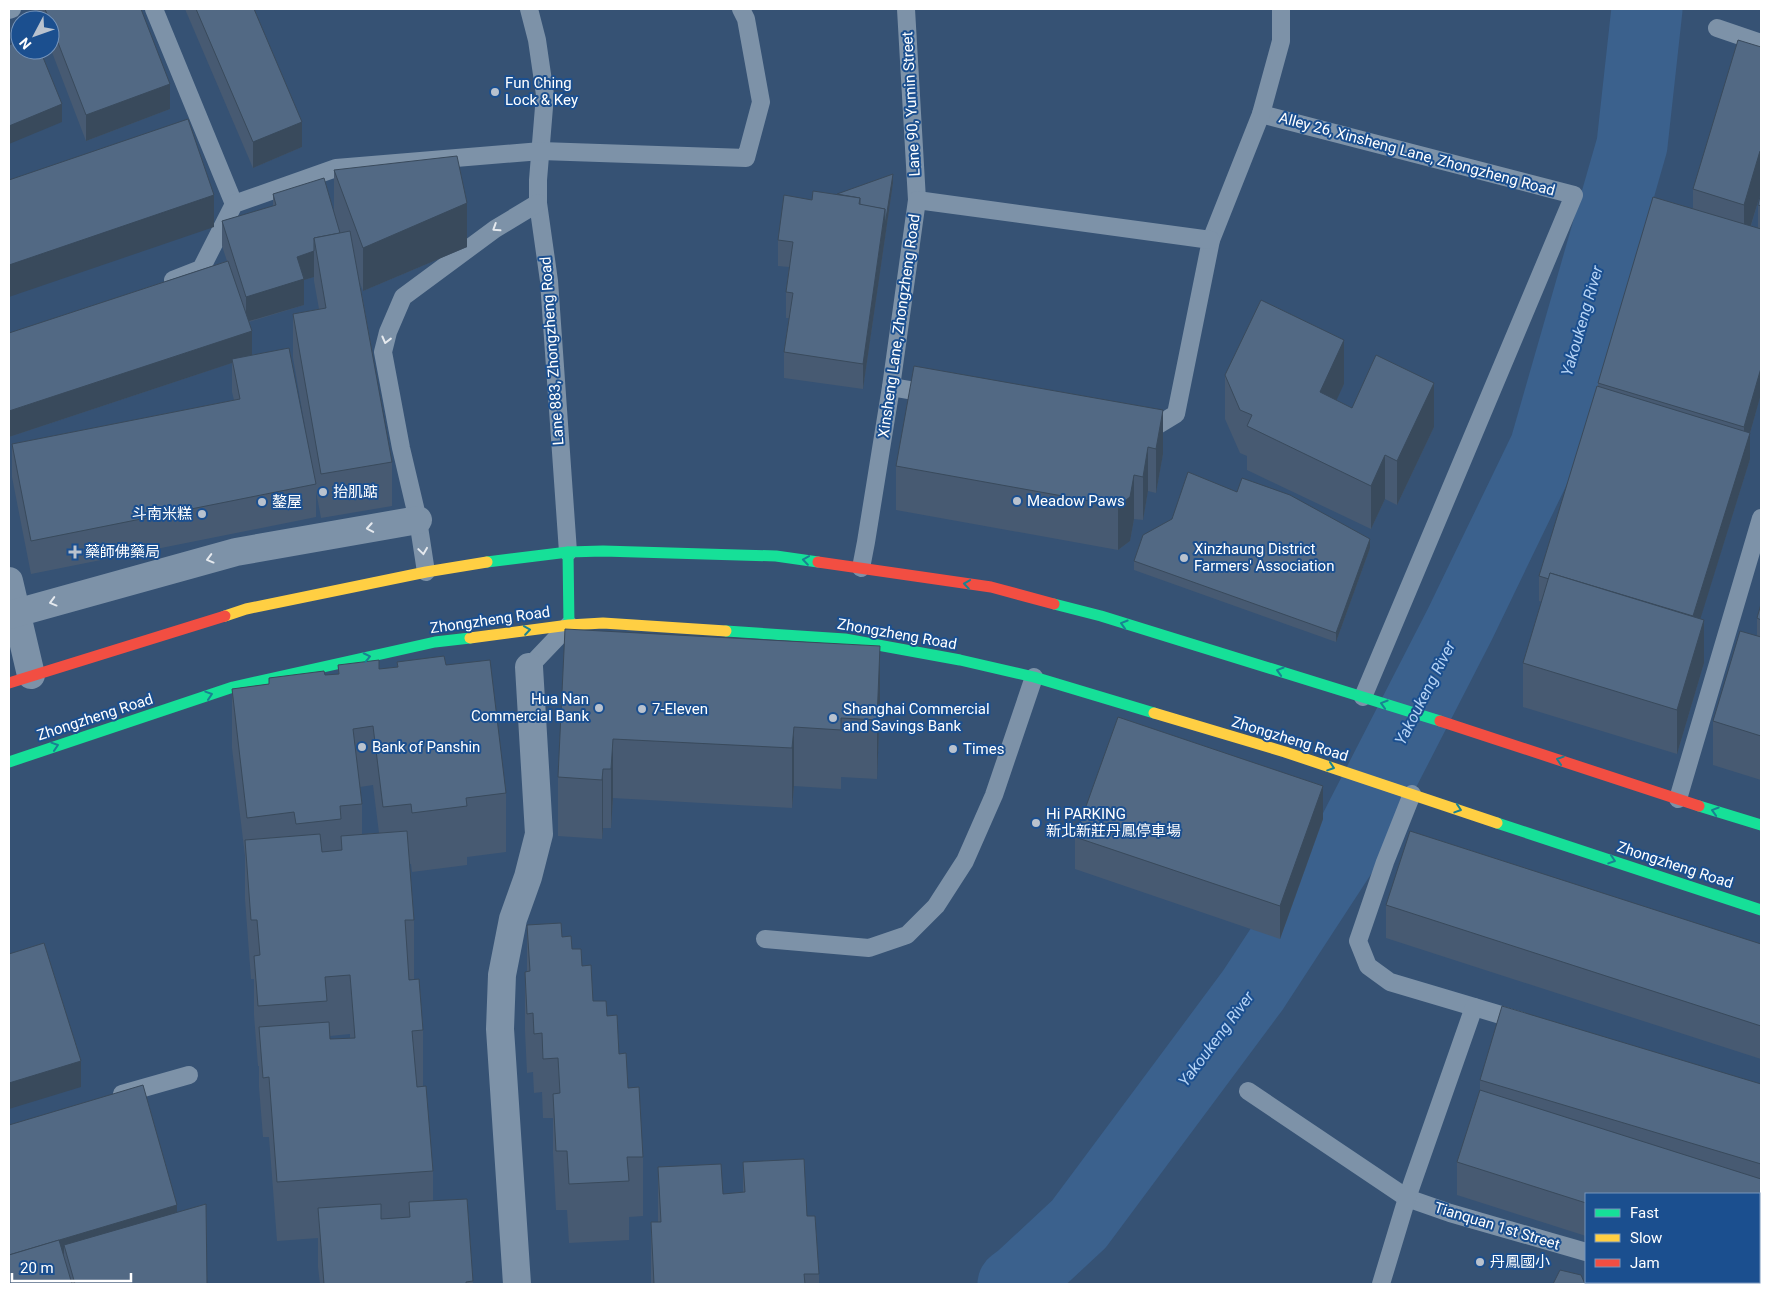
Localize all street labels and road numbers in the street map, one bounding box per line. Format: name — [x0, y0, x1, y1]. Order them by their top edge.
street label: Lane 90, Yumin Street — [898, 31, 924, 177]
street label: Alley 26, Xinsheng Lane, Zhongzheng Road — [1277, 108, 1557, 200]
street label: Xinsheng Lane, Zhongzheng Road — [874, 213, 924, 439]
street label: Lane 883, Zhongzheng Road — [536, 256, 568, 446]
street label: Zhongzheng Road — [429, 603, 551, 637]
street label: Zhongzheng Road — [836, 615, 958, 653]
street label: Zhongzheng Road — [35, 690, 155, 744]
street label: Zhongzheng Road — [1230, 713, 1350, 765]
street label: Zhongzheng Road — [1615, 838, 1735, 892]
street label: Tianquan 1st Street — [1432, 1198, 1562, 1254]

